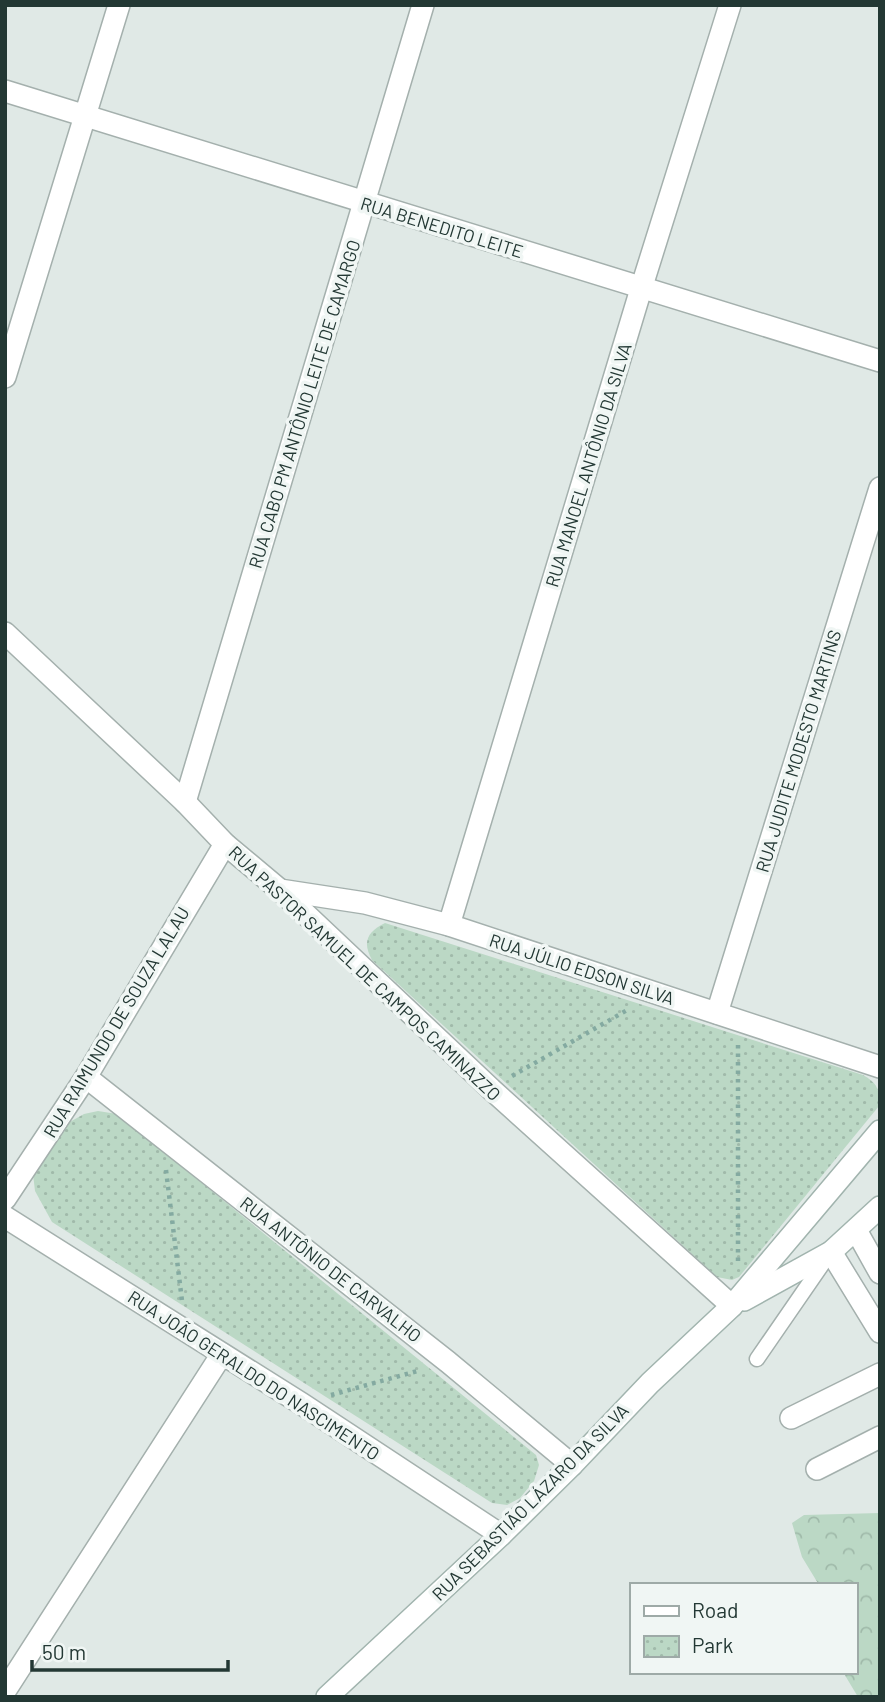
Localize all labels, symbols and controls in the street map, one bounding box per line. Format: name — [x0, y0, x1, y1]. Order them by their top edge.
street label: RUA BENEDITO LEITE — [358, 192, 526, 262]
street label: RUA CABO PM ANTÔNIO LEITE DE CAMARGO — [243, 237, 365, 571]
street label: RUA MANOEL ANTÔNIO DA SILVA — [540, 340, 636, 590]
street label: RUA JUDITE MODESTO MARTINS — [751, 627, 845, 875]
street label: RUA PASTOR SAMUEL DE CAMPOS CAMINAZZO — [225, 841, 505, 1105]
street label: RUA RAIMUNDO DE SOUZA LALAU — [38, 903, 194, 1141]
street label: RUA JÚLIO EDSON SILVA — [487, 929, 677, 1009]
street label: RUA ANTÔNIO DE CARVALHO — [236, 1191, 426, 1347]
street label: RUA JOÃO GERALDO DO NASCIMENTO — [124, 1285, 384, 1465]
street label: RUA SEBASTIÃO LÁZARO DA SILVA — [427, 1399, 633, 1605]
legend — [630, 1583, 857, 1674]
text: Road — [692, 1597, 738, 1622]
scale bar — [32, 1628, 228, 1672]
text: Park — [692, 1632, 733, 1657]
text: 50 m — [42, 1639, 86, 1664]

